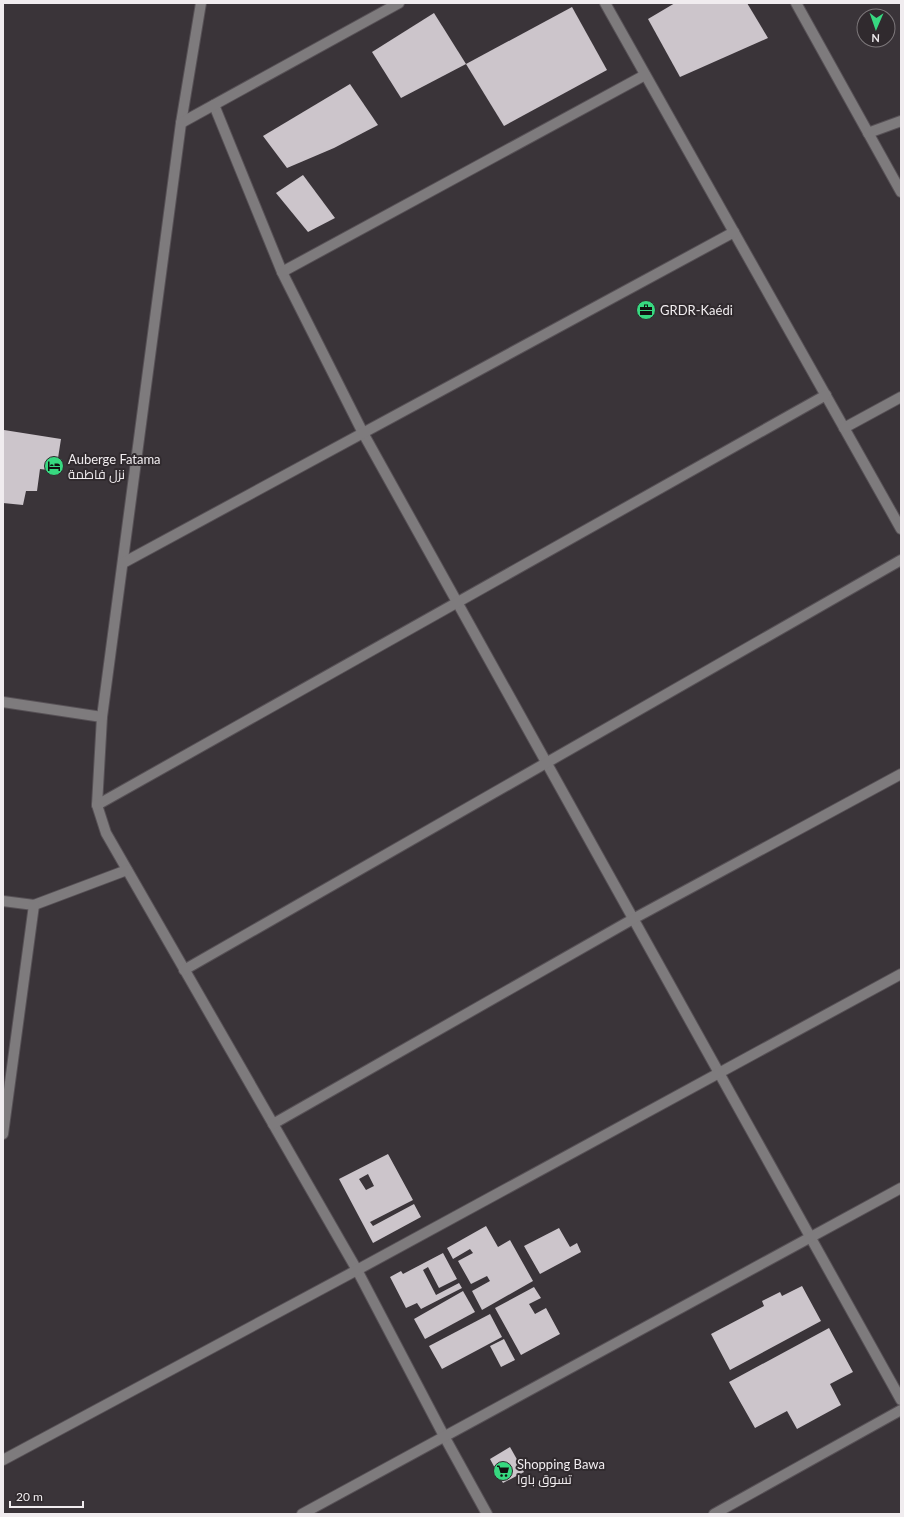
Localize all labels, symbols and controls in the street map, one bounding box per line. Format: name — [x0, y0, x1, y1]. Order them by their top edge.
north arrow — [856, 8, 896, 48]
text: N — [871, 32, 880, 45]
office icon: GRDR-Kaédi — [635, 299, 657, 321]
place label: GRDR-Kaédi — [660, 302, 733, 318]
place label: Auberge Fatama نزل فاطمة — [68, 451, 161, 483]
hotel icon: Auberge Fatama نزل فاطمة — [43, 455, 65, 477]
place label: Shopping Bawa تسوق باوا — [517, 1456, 605, 1487]
supermarket icon: Shopping Bawa تسوق باوا — [492, 1460, 514, 1482]
scale bar — [10, 1483, 83, 1509]
text: 20 m — [16, 1489, 43, 1504]

